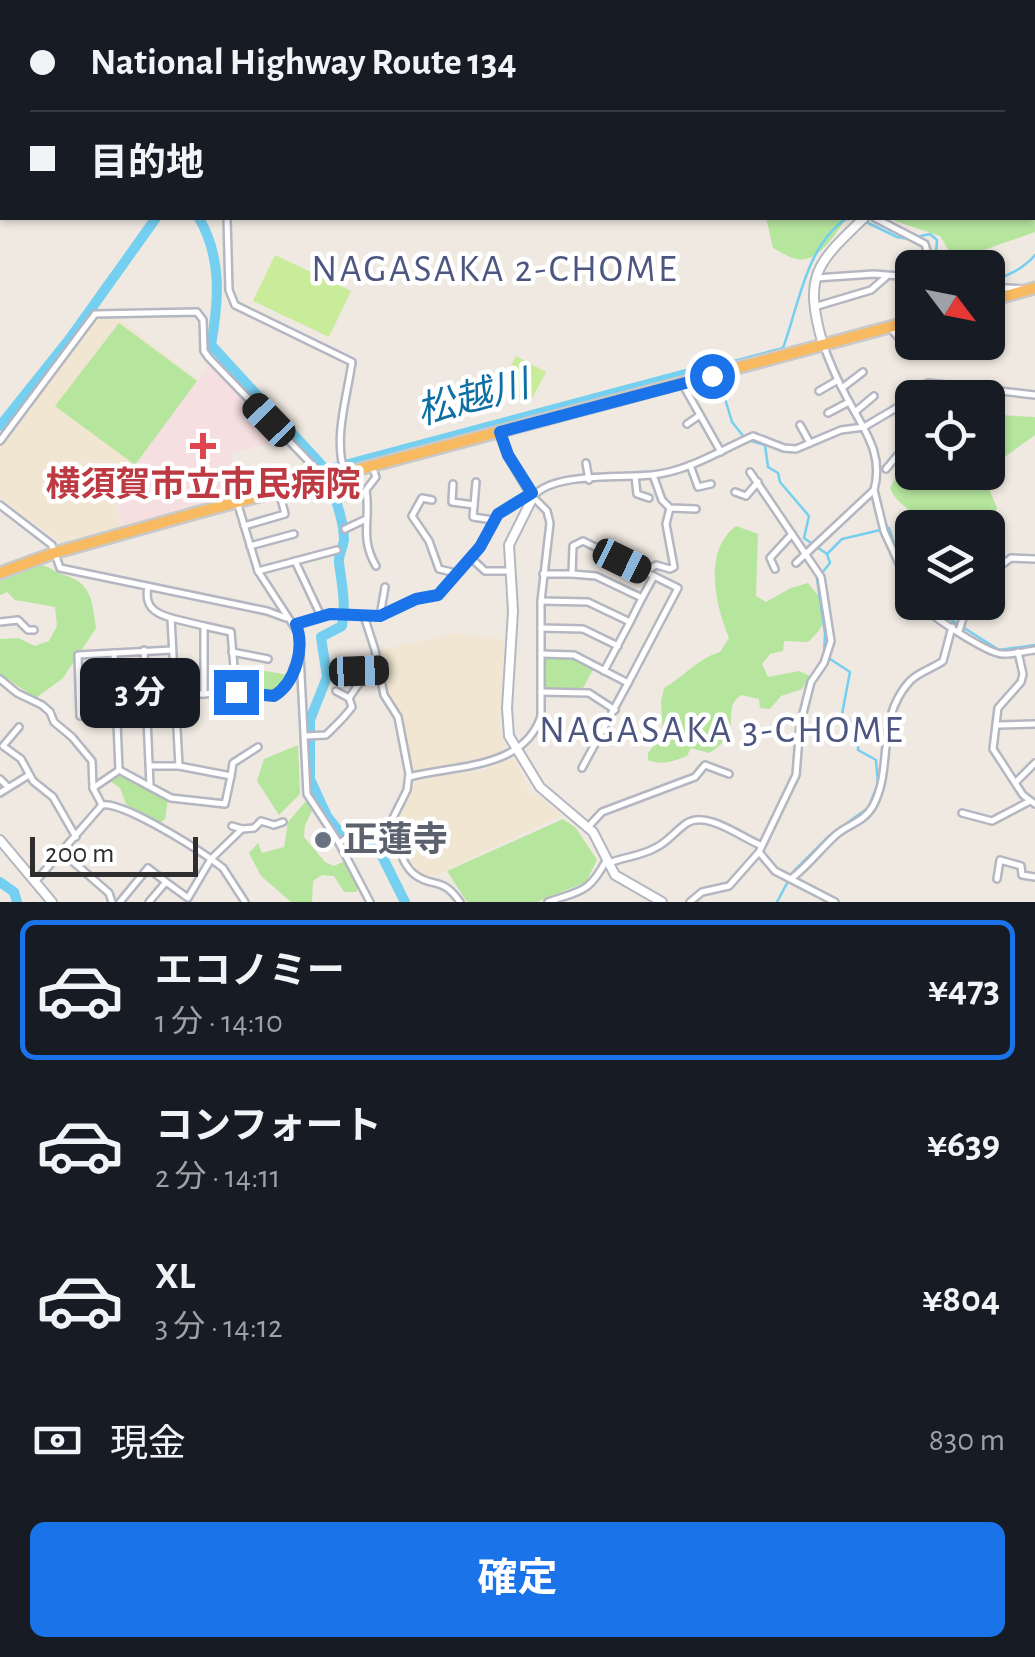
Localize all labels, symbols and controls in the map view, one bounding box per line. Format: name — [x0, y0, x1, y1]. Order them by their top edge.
text: National Highway Route 134 — [90, 44, 517, 82]
text: 目的地 — [90, 145, 204, 183]
north arrow — [895, 250, 1005, 360]
map controls — [895, 250, 1005, 620]
district label: NAGASAKA 2-CHOME — [311, 251, 679, 289]
route start — [690, 354, 735, 399]
water label: 松越川 — [412, 363, 537, 432]
button: locate — [895, 380, 1005, 490]
car — [237, 388, 301, 452]
marker: 横須賀市立市民病院 — [190, 433, 216, 459]
place label: 横須賀市立市民病院 — [45, 465, 361, 503]
button: layers — [895, 510, 1005, 620]
car — [588, 534, 656, 588]
car — [328, 655, 390, 687]
callout: 3 分 — [81, 657, 201, 727]
route end — [214, 670, 259, 715]
text: 3 分 — [115, 677, 165, 709]
district label: NAGASAKA 3-CHOME — [539, 712, 905, 750]
place label: 正蓮寺 — [343, 821, 448, 858]
marker: 正蓮寺 — [312, 829, 334, 851]
scale bar — [30, 832, 198, 876]
text: 200 m — [45, 840, 114, 868]
icon: car — [35, 945, 125, 1035]
text: エコノミー — [155, 953, 345, 991]
text: ¥473 — [928, 971, 1000, 1009]
text: 1 分 · 14:10 — [155, 1006, 283, 1038]
icon: car — [35, 1100, 125, 1190]
text: コンフォート — [155, 1108, 382, 1146]
text: ¥639 — [927, 1126, 1000, 1164]
text: 2 分 · 14:11 — [155, 1161, 280, 1193]
icon: car — [35, 1255, 125, 1345]
text: XL — [155, 1258, 195, 1296]
text: ¥804 — [922, 1281, 1000, 1319]
text: 3 分 · 14:12 — [155, 1311, 283, 1343]
icon: cash — [30, 1413, 85, 1468]
text: 830 m — [929, 1424, 1005, 1456]
text: 現金 — [110, 1426, 186, 1464]
button: 確定 — [30, 1522, 1005, 1637]

